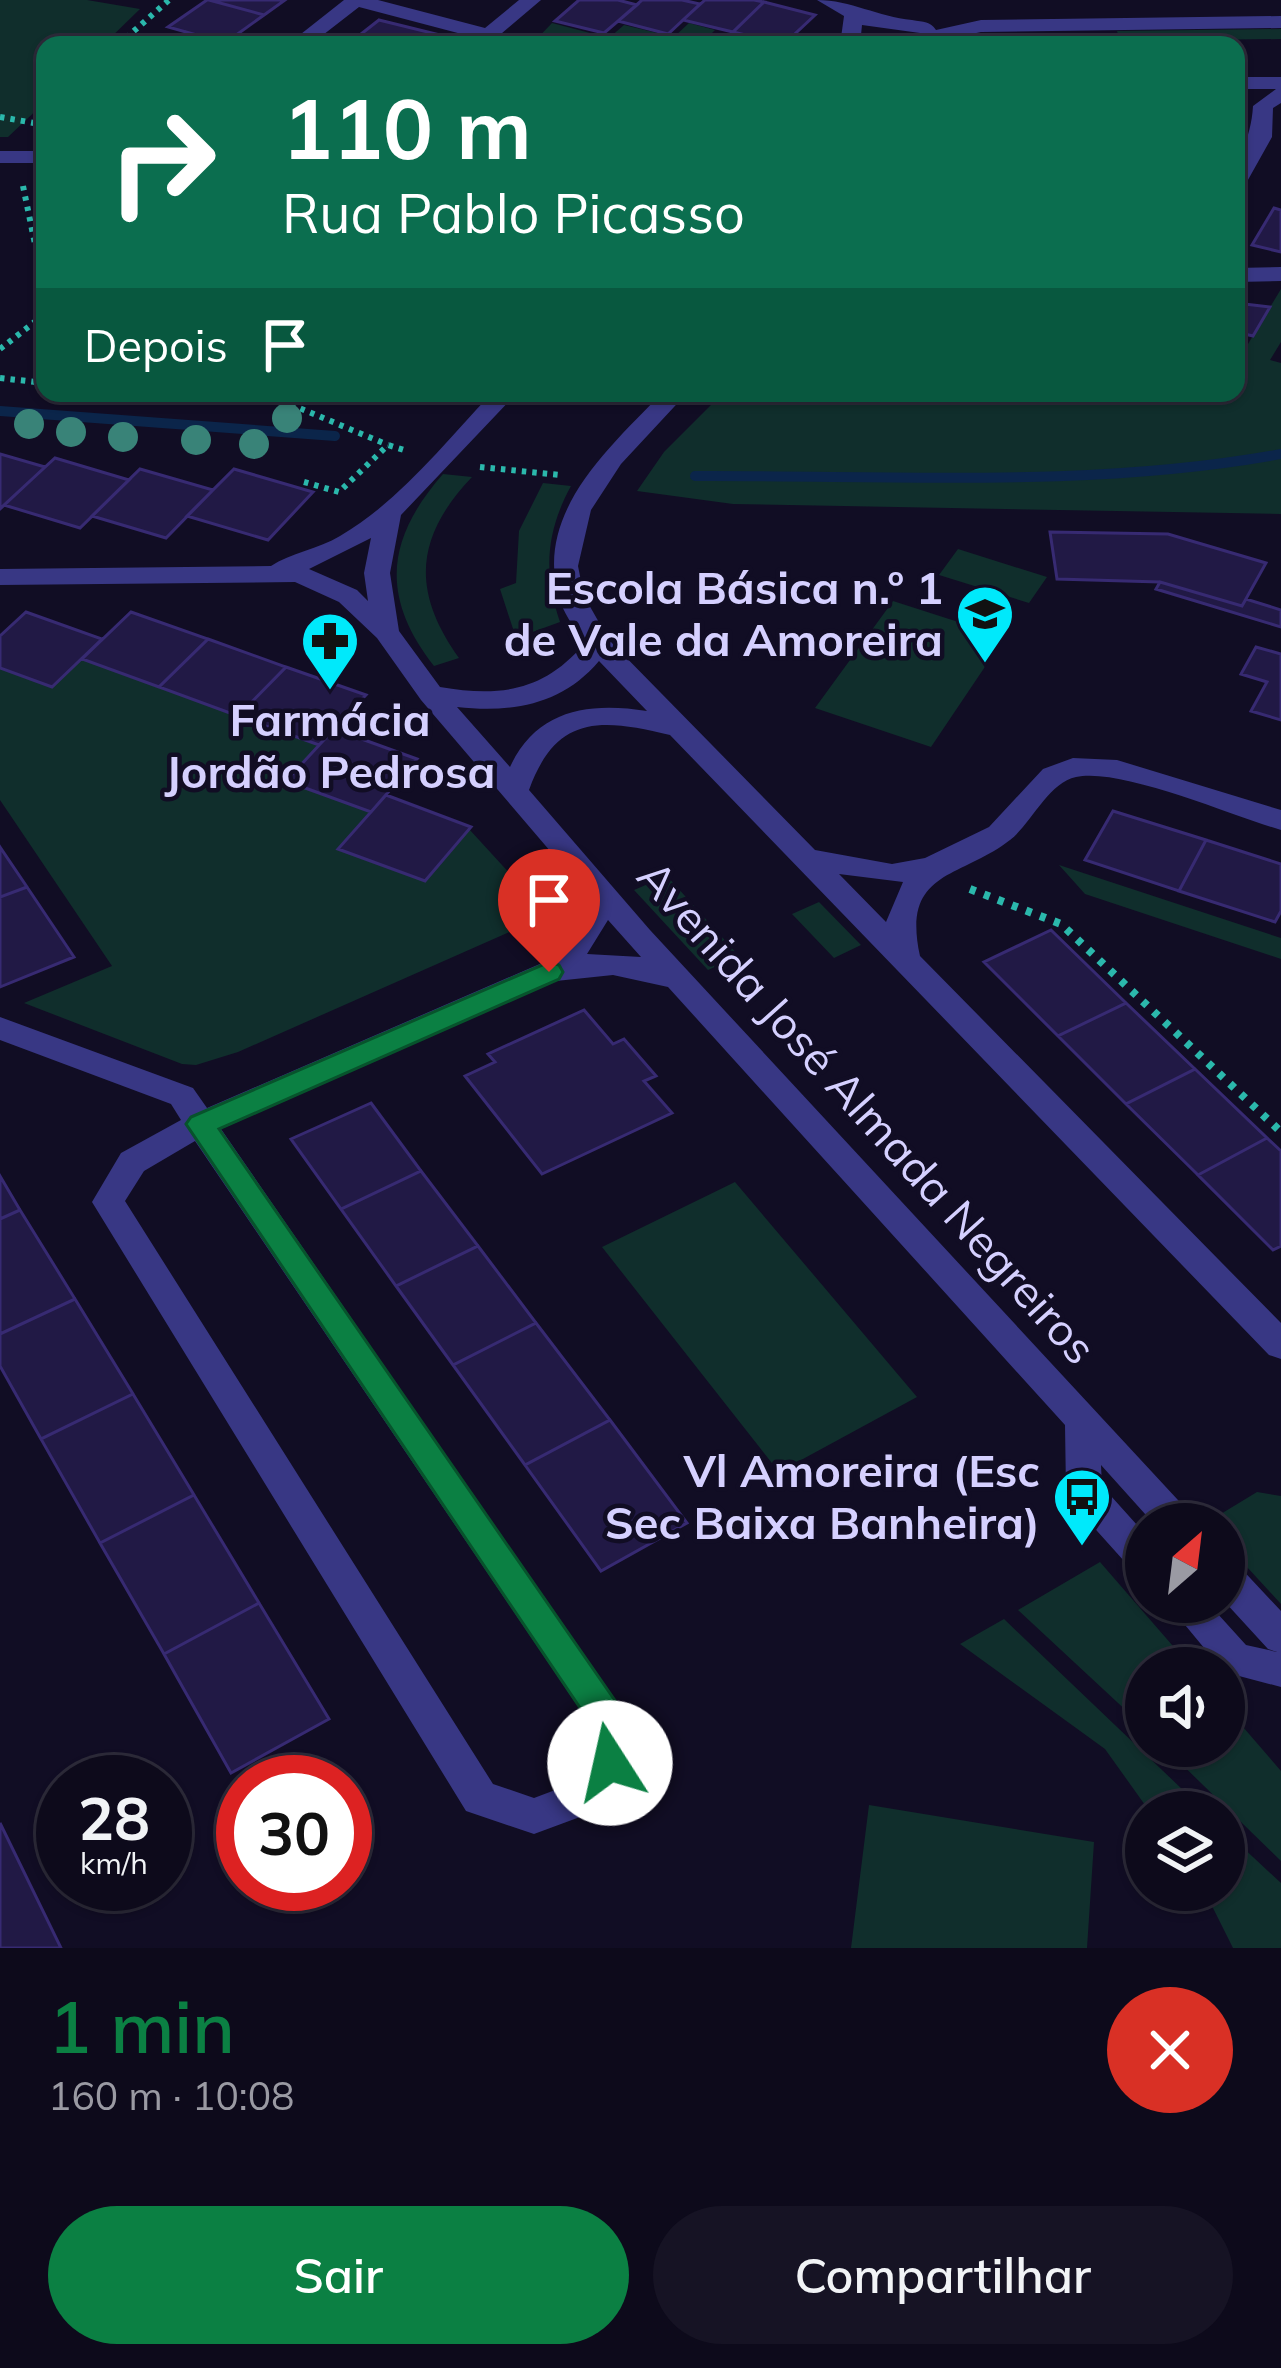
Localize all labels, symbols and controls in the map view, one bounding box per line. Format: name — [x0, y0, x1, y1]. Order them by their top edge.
text: 110 m — [282, 75, 532, 180]
icon: right — [84, 84, 240, 240]
text: Rua Pablo Picasso — [282, 179, 745, 247]
icon: arrive — [252, 312, 318, 378]
text: Depois — [84, 317, 228, 373]
place label: Escola Básica n.º 1 de Vale da Amoreira — [504, 559, 943, 667]
school or university icon: Escola Básica n.º 1 de Vale da Amoreira — [954, 583, 1016, 665]
pharmacy icon: Farmácia Jordão Pedrosa — [299, 610, 361, 692]
place label: Farmácia Jordão Pedrosa — [165, 691, 495, 799]
street label: Avenida José Almada Negreiros — [627, 848, 1109, 1375]
pin — [498, 849, 600, 972]
icon: arrive — [516, 867, 582, 933]
place label: Vl Amoreira (Esc Sec Baixa Banheira) — [605, 1442, 1040, 1550]
bus stop icon: Vl Amoreira (Esc Sec Baixa Banheira) — [1051, 1466, 1113, 1548]
north arrow — [1125, 1503, 1245, 1623]
map controls — [1125, 1503, 1245, 1911]
button: sound — [1125, 1647, 1245, 1767]
position arrow — [547, 1700, 673, 1826]
speed limit sign: 30 — [216, 1755, 372, 1911]
text: 28 — [78, 1780, 150, 1855]
button: layers — [1125, 1791, 1245, 1911]
text: km/h — [80, 1844, 148, 1882]
text: 1 min — [48, 1981, 235, 2071]
button: close — [1107, 1987, 1233, 2113]
text: 160 m · 10:08 — [48, 2071, 294, 2120]
button: Sair — [48, 2206, 629, 2344]
button: Compartilhar — [653, 2206, 1233, 2344]

